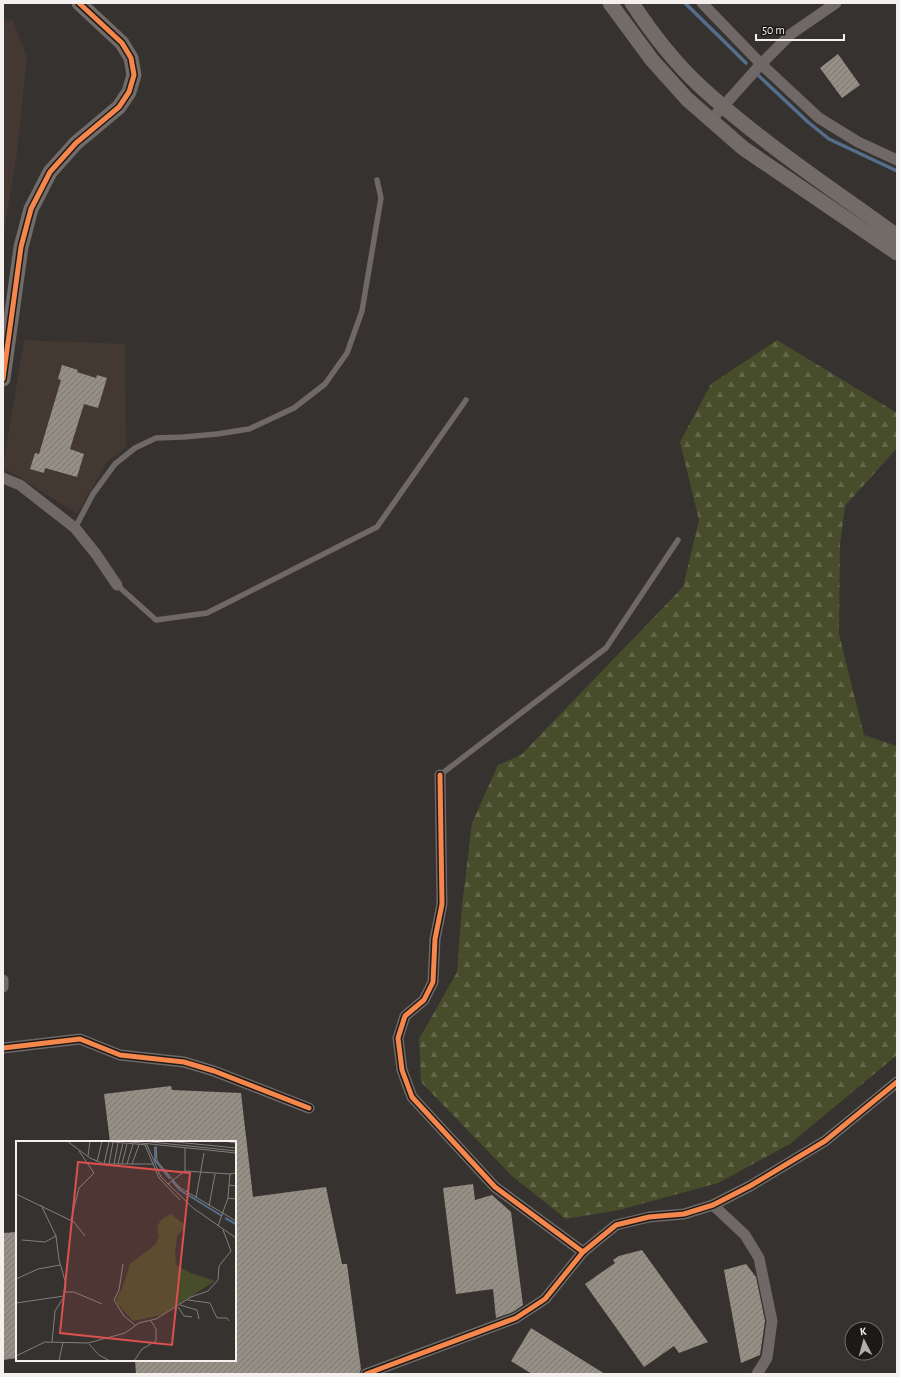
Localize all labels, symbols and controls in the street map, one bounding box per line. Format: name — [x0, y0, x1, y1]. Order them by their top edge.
scale bar — [756, 16, 844, 42]
text: 50 m — [762, 24, 785, 36]
inset map — [16, 1141, 236, 1361]
north arrow — [844, 1321, 884, 1361]
text: K — [859, 1326, 867, 1337]

